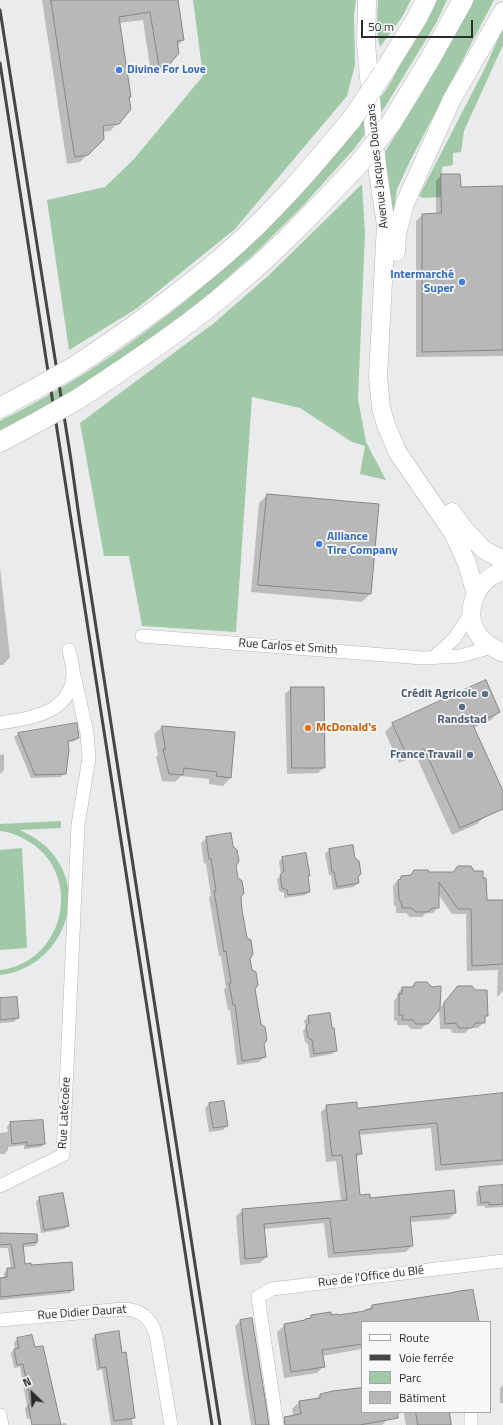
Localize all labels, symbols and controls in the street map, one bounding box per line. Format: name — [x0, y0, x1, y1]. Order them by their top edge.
scale bar — [363, 12, 475, 38]
text: 50 m — [368, 17, 394, 36]
place label: Divine For Love — [127, 63, 206, 77]
marker: Divine For Love — [114, 65, 124, 75]
street label: Avenue Jacques Douzans — [364, 103, 392, 229]
place label: Intermarché Super — [390, 268, 454, 296]
marker: Intermarché Super — [457, 277, 467, 287]
place label: Alliance Tire Company — [327, 530, 398, 558]
marker: Alliance Tire Company — [314, 539, 324, 549]
street label: Rue Carlos et Smith — [238, 636, 338, 658]
place label: Crédit Agricole — [401, 687, 477, 701]
marker: Crédit Agricole — [480, 689, 490, 699]
marker: Randstad — [457, 702, 467, 712]
place label: Randstad — [437, 713, 487, 727]
place label: McDonald's — [316, 721, 377, 735]
marker: McDonald's — [303, 723, 313, 733]
place label: France Travail — [390, 748, 462, 762]
marker: France Travail — [465, 750, 475, 760]
street label: Rue Latécoère — [56, 1077, 74, 1149]
street label: Rue de l'Office du Blé — [317, 1263, 425, 1291]
street label: Rue Didier Daurat — [37, 1303, 127, 1323]
legend — [361, 1321, 491, 1413]
text: Route — [399, 1328, 429, 1347]
text: Voie ferrée — [399, 1348, 454, 1367]
text: Parc — [399, 1368, 421, 1387]
north arrow — [12, 1373, 52, 1413]
text: N — [20, 1373, 34, 1391]
text: Bâtiment — [399, 1388, 446, 1407]

